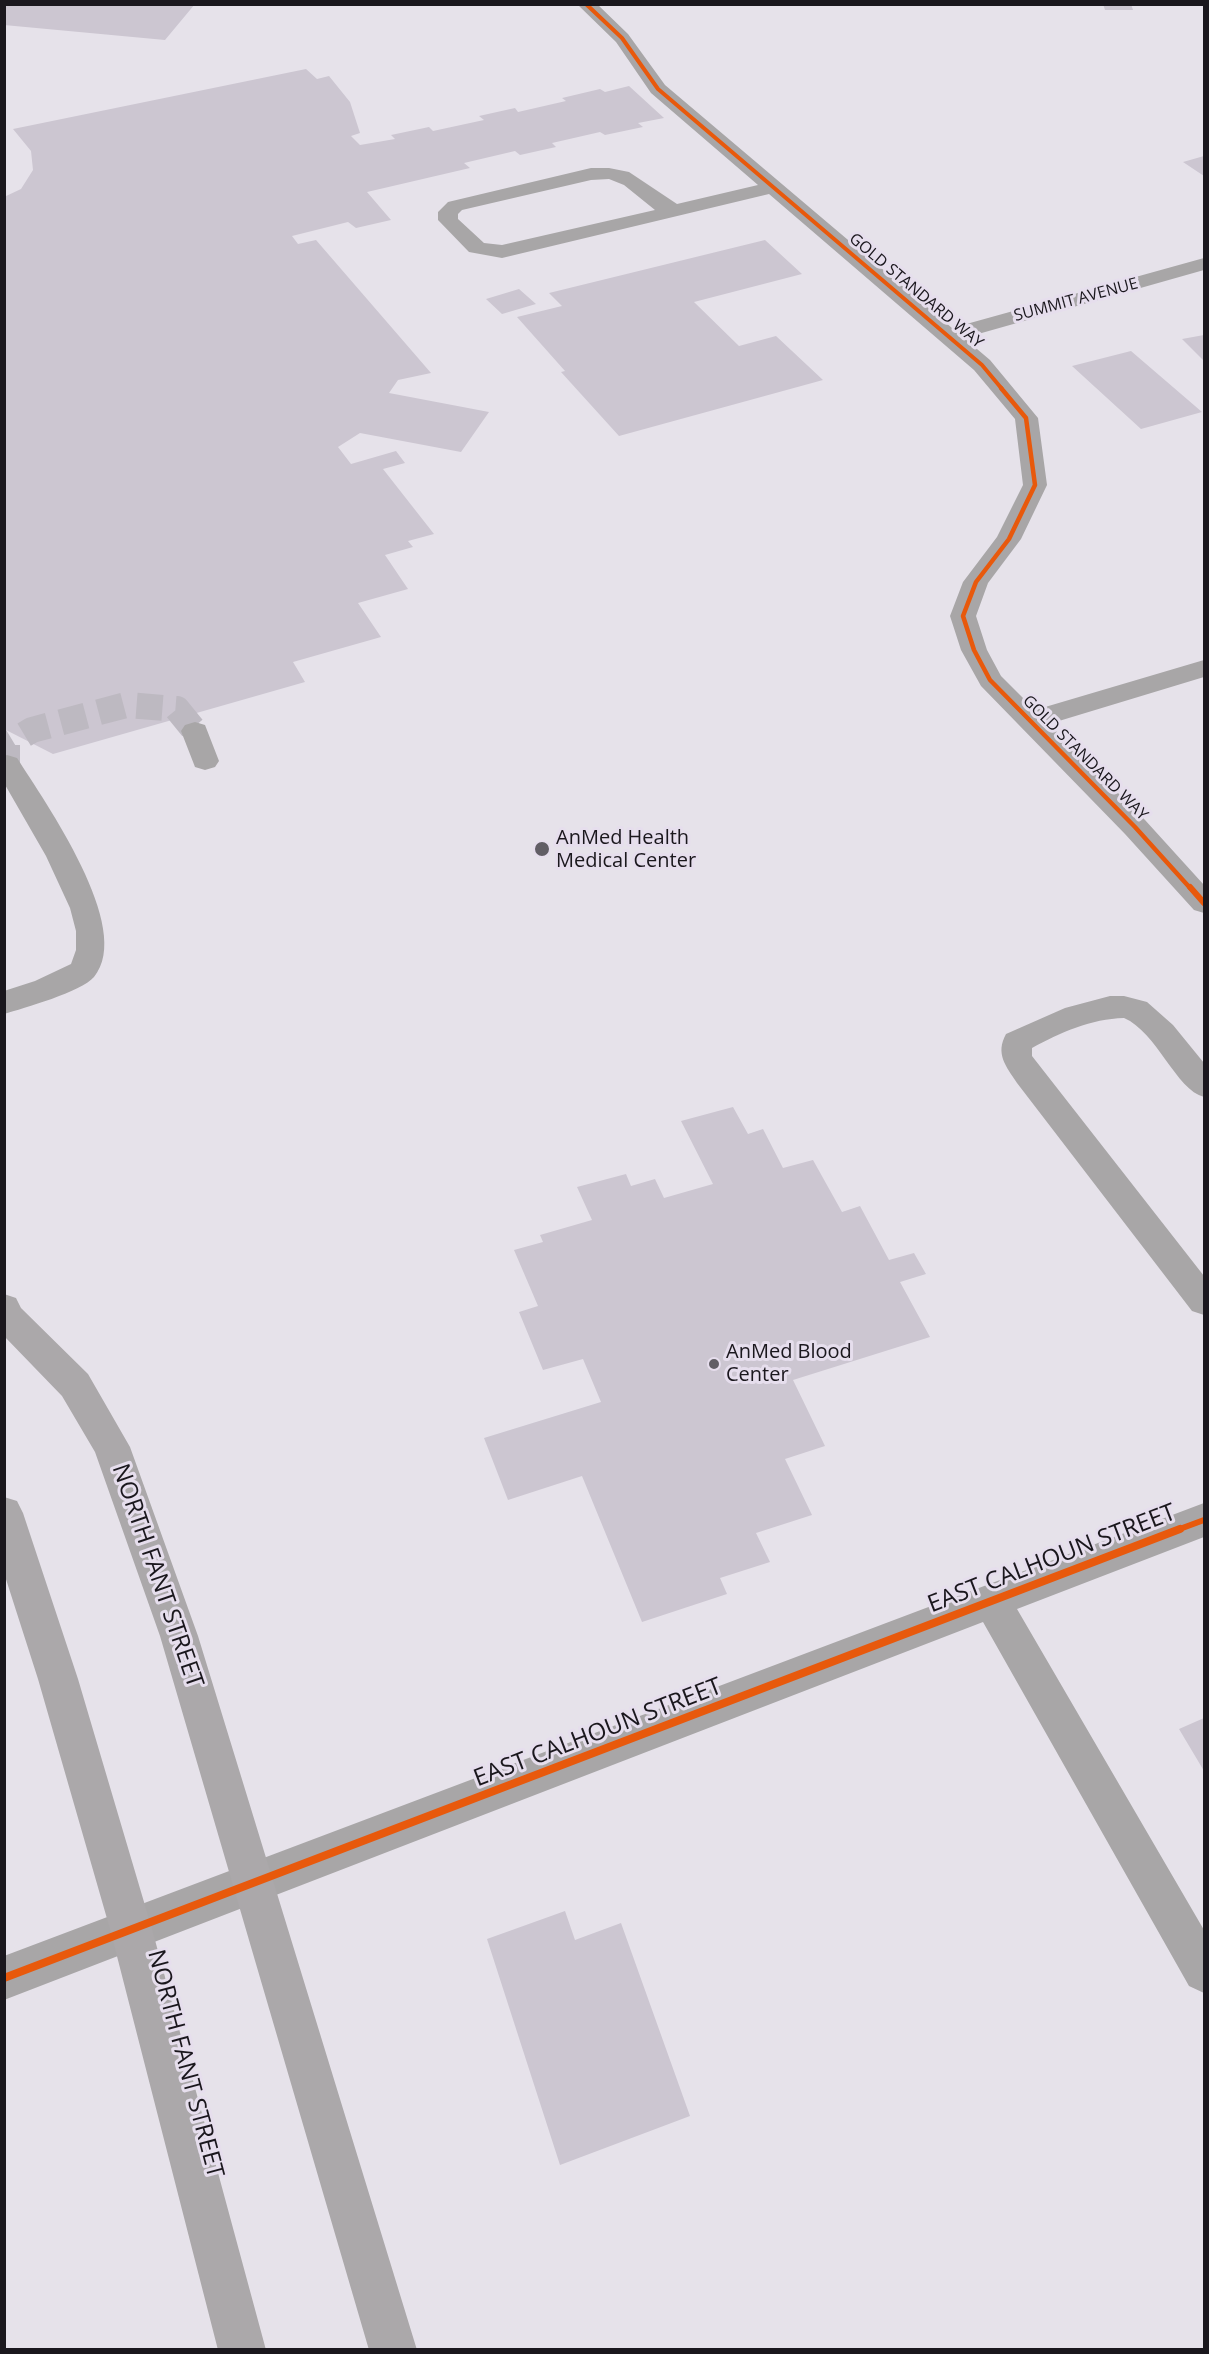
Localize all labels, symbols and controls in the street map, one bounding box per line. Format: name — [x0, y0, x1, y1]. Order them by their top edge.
street label: GOLD STANDARD WAY — [845, 229, 987, 353]
street label: SUMMIT AVENUE — [1012, 274, 1140, 326]
street label: GOLD STANDARD WAY — [1018, 691, 1152, 825]
place label: AnMed Health Medical Center — [556, 826, 696, 873]
marker: AnMed Health Medical Center — [533, 840, 551, 858]
place label: AnMed Blood Center — [726, 1340, 852, 1387]
marker: AnMed Blood Center — [707, 1357, 721, 1371]
street label: NORTH FANT STREET — [105, 1460, 209, 1692]
street label: EAST CALHOUN STREET — [924, 1498, 1180, 1620]
street label: EAST CALHOUN STREET — [470, 1672, 726, 1794]
street label: NORTH FANT STREET — [141, 1947, 229, 2181]

